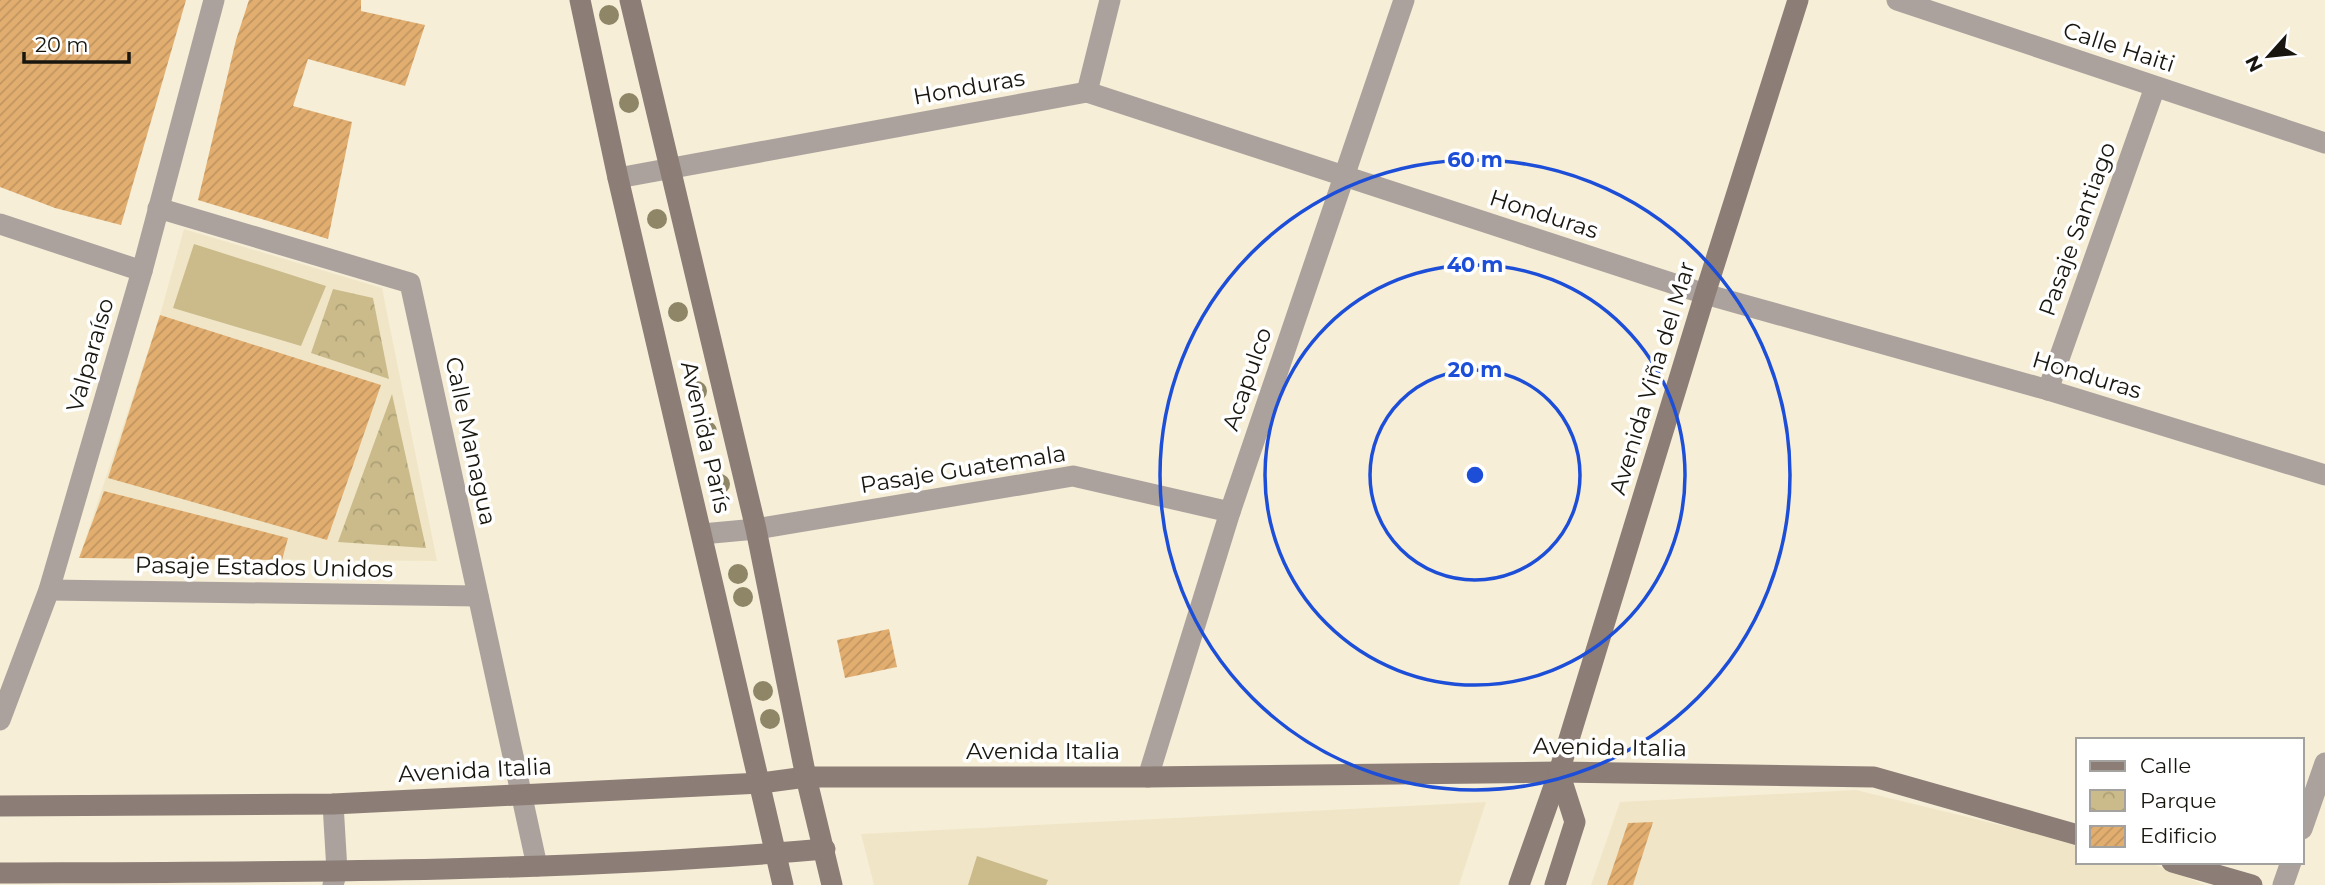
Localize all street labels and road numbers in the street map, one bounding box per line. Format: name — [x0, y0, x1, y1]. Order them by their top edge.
street label: Calle Haiti — [2060, 16, 2178, 78]
street label: Honduras — [911, 63, 1027, 111]
street label: Pasaje Santiago — [2032, 138, 2122, 320]
street label: Honduras — [1486, 183, 1602, 245]
street label: Avenida Viña del Mar — [1603, 258, 1701, 498]
street label: Valparaíso — [60, 295, 120, 415]
street label: Acapulco — [1216, 324, 1278, 434]
street label: Honduras — [2029, 345, 2145, 405]
street label: Calle Managua — [439, 354, 503, 528]
street label: Avenida París — [675, 358, 737, 516]
street label: Pasaje Guatemala — [858, 439, 1068, 499]
street label: Pasaje Estados Unidos — [135, 551, 393, 583]
street label: Avenida Italia — [1533, 732, 1687, 762]
street label: Avenida Italia — [966, 737, 1120, 765]
street label: Avenida Italia — [397, 752, 553, 788]

